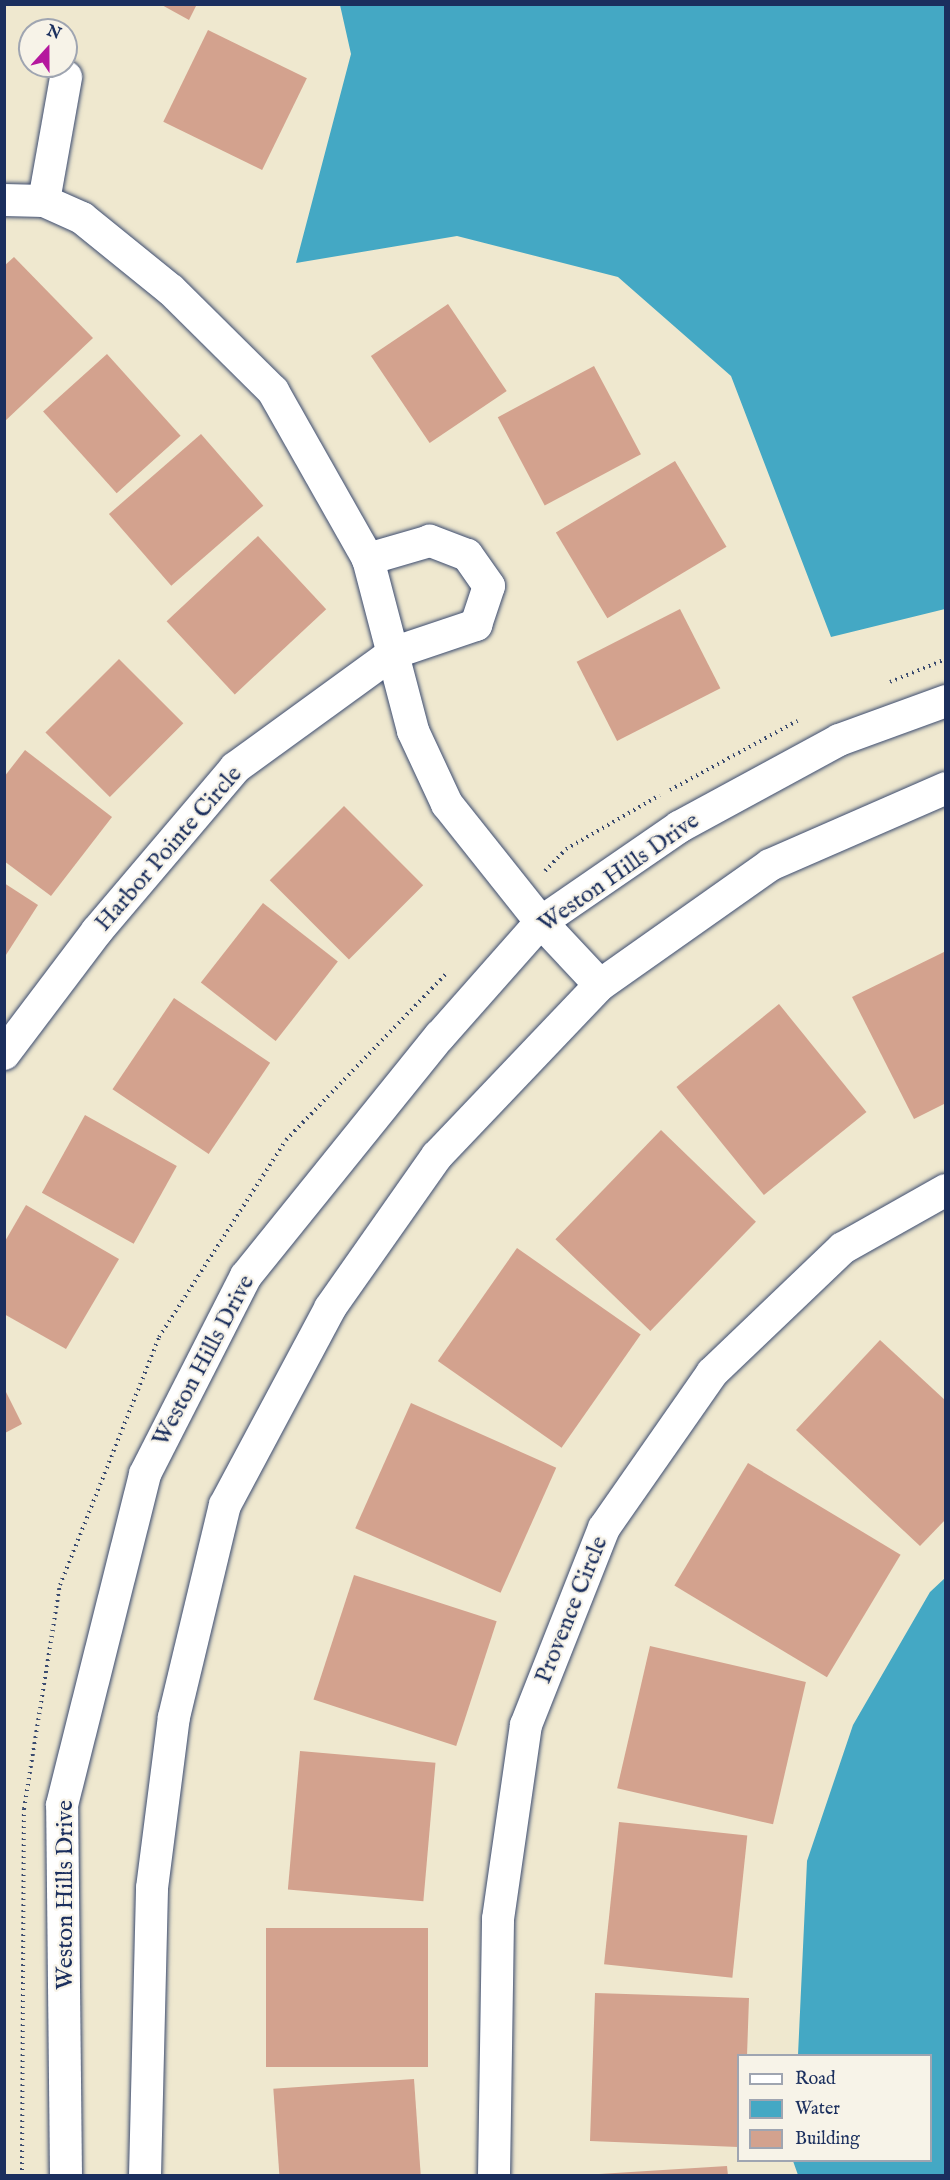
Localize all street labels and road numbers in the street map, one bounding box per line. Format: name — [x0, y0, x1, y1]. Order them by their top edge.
street label: Harbor Pointe Circle — [89, 760, 249, 938]
street label: Weston Hills Drive — [533, 807, 705, 939]
street label: Weston Hills Drive — [147, 1270, 261, 1452]
street label: Provence Circle — [529, 1532, 615, 1688]
street label: Weston Hills Drive — [52, 1800, 80, 1990]

